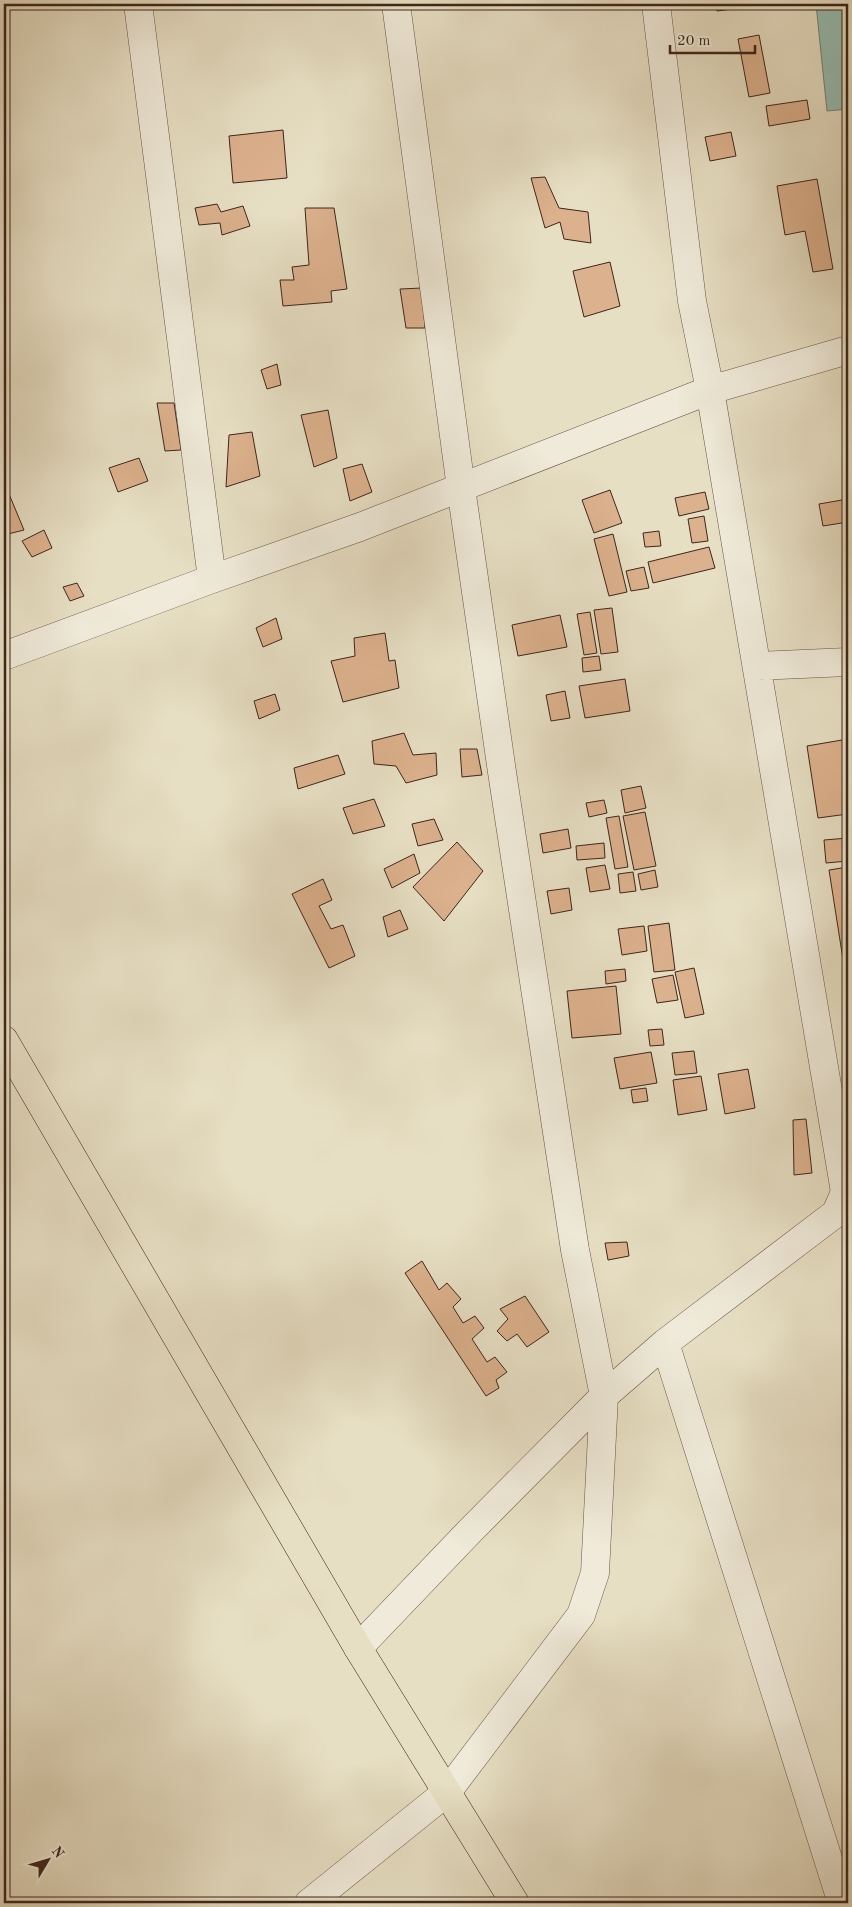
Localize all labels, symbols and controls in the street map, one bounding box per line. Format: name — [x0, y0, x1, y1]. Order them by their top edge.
scale bar — [670, 22, 754, 54]
text: 20 m — [677, 34, 711, 49]
north arrow — [22, 1834, 72, 1884]
text: N — [49, 1844, 66, 1861]

